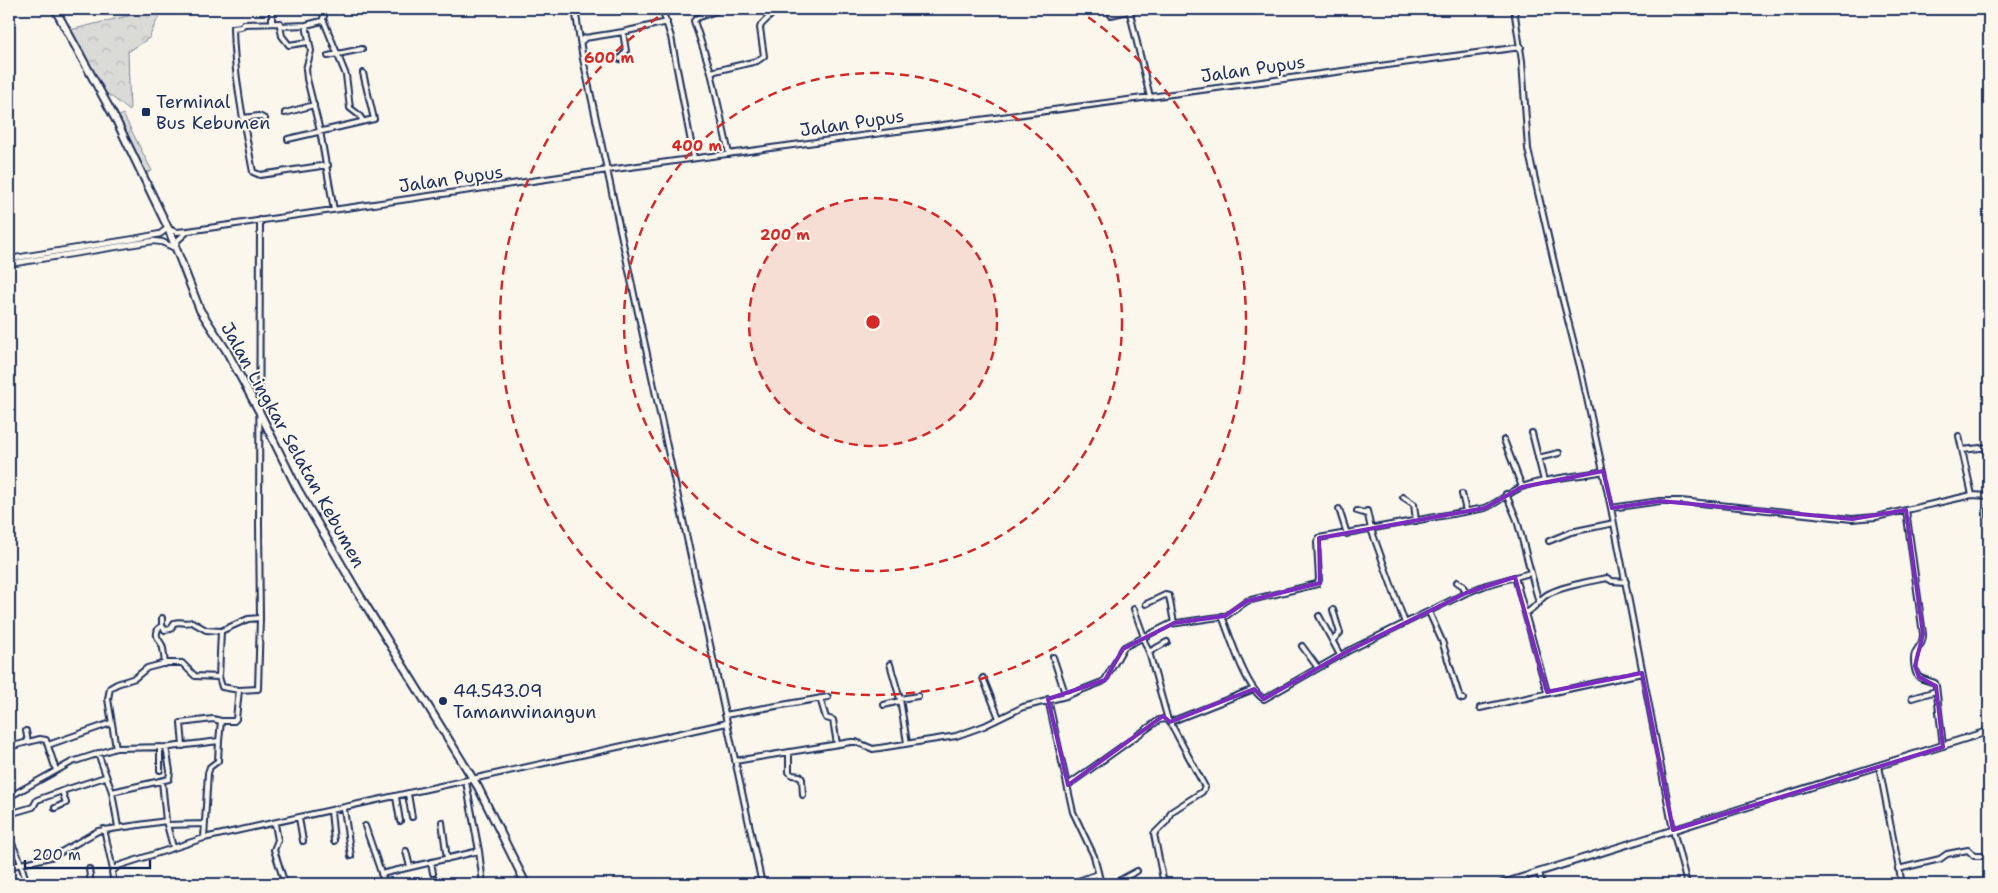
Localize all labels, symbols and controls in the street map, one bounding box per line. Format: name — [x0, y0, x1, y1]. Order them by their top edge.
text: 600 m — [584, 48, 634, 68]
street label: Jalan Pupus — [1199, 50, 1307, 88]
place label: Terminal Bus Kebumen — [156, 90, 270, 135]
street label: Jalan Pupus — [798, 104, 906, 142]
marker: Terminal Bus Kebumen — [140, 106, 152, 118]
text: 400 m — [672, 136, 722, 156]
street label: Jalan Pupus — [397, 160, 505, 198]
text: 200 m — [760, 225, 810, 245]
centre of rings — [864, 313, 882, 331]
street label: Jalan Lingkar Selatan Kebumen — [215, 318, 371, 572]
place label: 44.543.09 Tamanwinangun — [453, 679, 596, 724]
marker: 44.543.09 Tamanwinangun — [437, 695, 449, 707]
scale bar — [25, 838, 150, 870]
text: 200 m — [32, 845, 81, 865]

